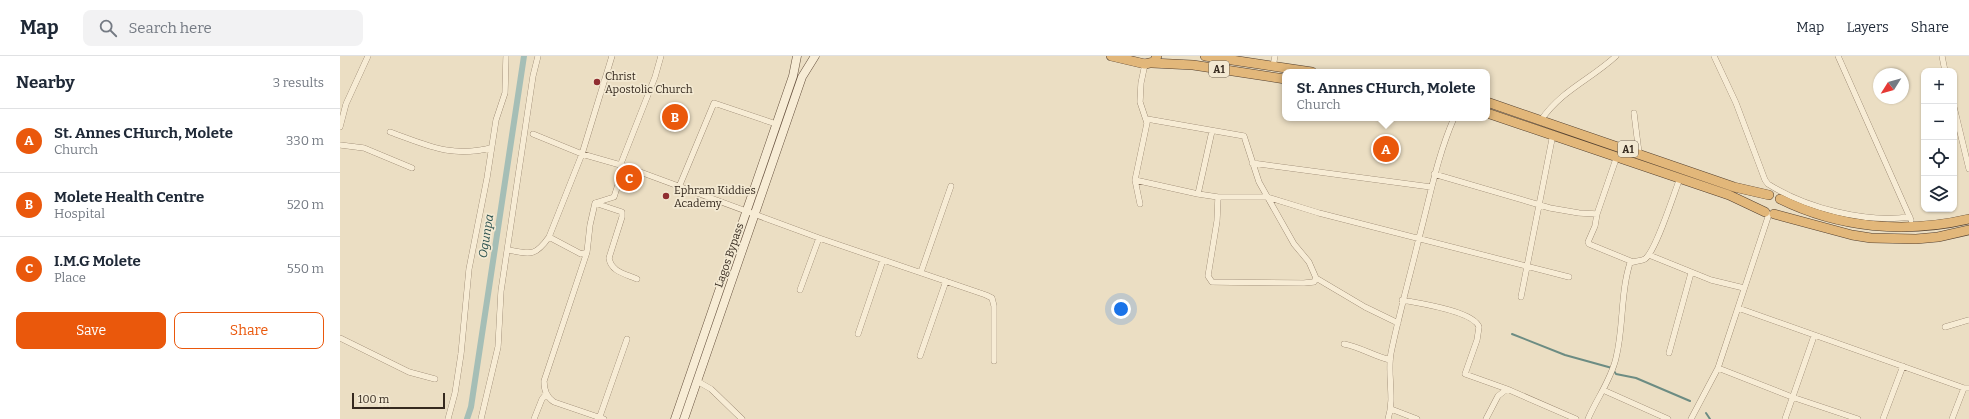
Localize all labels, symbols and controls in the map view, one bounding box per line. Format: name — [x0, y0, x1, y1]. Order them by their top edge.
search box — [83, 10, 363, 46]
text: Map — [20, 16, 59, 39]
icon: search — [97, 17, 119, 39]
text: Search here — [129, 19, 212, 37]
text: Map — [1796, 19, 1824, 36]
text: Layers — [1846, 19, 1889, 36]
text: Share — [1911, 19, 1949, 36]
road number: A1 — [1209, 61, 1229, 77]
north arrow — [1873, 68, 1909, 104]
map controls — [1921, 68, 1957, 212]
button: + — [1921, 68, 1957, 104]
popup — [1282, 69, 1490, 121]
place label: Christ Apostolic Church — [605, 70, 693, 96]
text: Nearby — [16, 72, 75, 93]
text: 3 results — [273, 75, 324, 90]
marker: Christ Apostolic Church — [592, 77, 602, 87]
text: St. Annes CHurch, Molete — [1297, 79, 1475, 97]
text: Church — [1297, 97, 1341, 112]
pin: B — [662, 102, 688, 132]
button: − — [1921, 104, 1957, 140]
text: St. Annes CHurch, Molete — [54, 124, 233, 142]
text: A — [24, 133, 34, 148]
text: 330 m — [286, 133, 324, 148]
pin: A — [1373, 134, 1399, 164]
button: locate — [1921, 140, 1957, 176]
road number: A1 — [1618, 141, 1638, 157]
text: Church — [54, 142, 98, 157]
pin: C — [616, 163, 642, 193]
button: layers — [1921, 176, 1957, 212]
place label: Ephram Kiddies Academy — [674, 184, 756, 210]
text: Molete Health Centre — [54, 188, 204, 206]
marker: Ephram Kiddies Academy — [661, 191, 671, 201]
text: B — [25, 197, 33, 212]
text: 520 m — [287, 197, 324, 212]
text: Hospital — [54, 206, 105, 221]
water label: Ogunpa — [476, 213, 496, 259]
street label: Lagos Bypass — [712, 221, 747, 289]
text: I.M.G Molete — [54, 252, 141, 270]
text: C — [25, 261, 33, 276]
text: 550 m — [287, 261, 324, 276]
text: Place — [54, 270, 86, 285]
your location — [1111, 299, 1131, 319]
button: Save — [16, 312, 166, 349]
button: Share — [174, 312, 324, 349]
scale bar — [352, 391, 445, 410]
text: 100 m — [358, 393, 389, 406]

